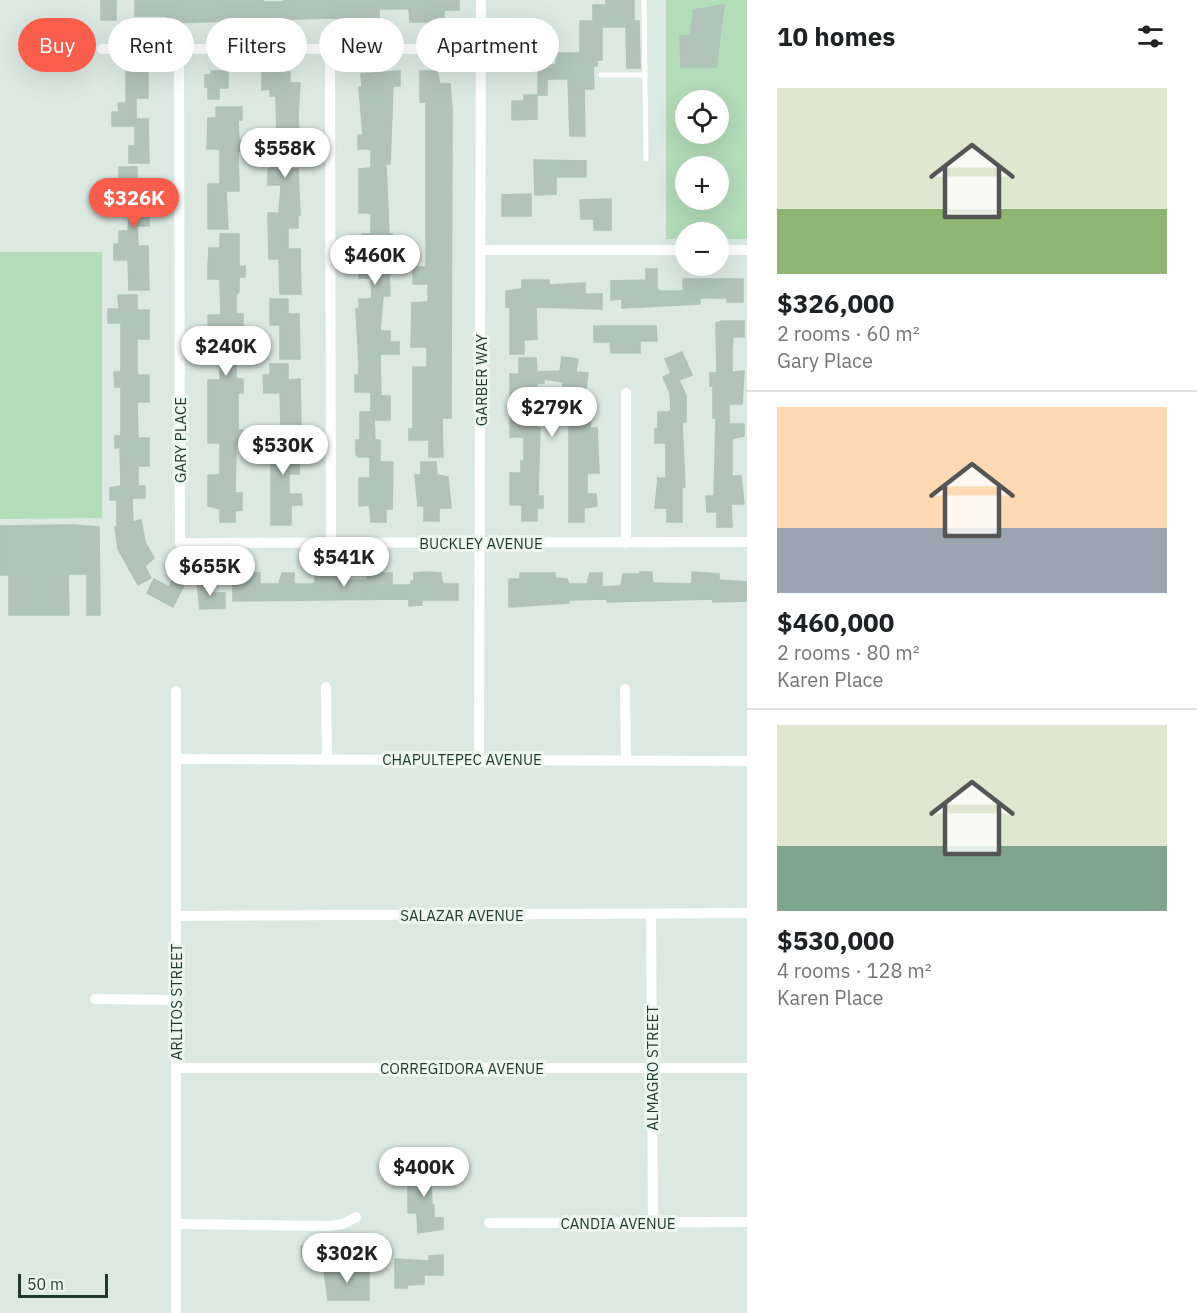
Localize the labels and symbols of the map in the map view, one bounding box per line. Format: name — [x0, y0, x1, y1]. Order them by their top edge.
pin: $558K — [243, 128, 327, 179]
pin: $326K — [92, 178, 176, 229]
pin: $460K — [333, 235, 417, 286]
pin: $240K — [184, 326, 268, 377]
street label: GARBER WAY — [472, 334, 491, 426]
pin: $279K — [510, 387, 594, 438]
street label: GARY PLACE — [171, 397, 190, 483]
pin: $530K — [241, 425, 325, 476]
street label: BUCKLEY AVENUE — [419, 534, 543, 553]
pin: $541K — [302, 537, 386, 588]
pin: $655K — [168, 546, 252, 597]
street label: CHAPULTEPEC AVENUE — [382, 750, 542, 769]
street label: SALAZAR AVENUE — [400, 906, 524, 925]
street label: ARLITOS STREET — [167, 943, 186, 1060]
street label: ALMAGRO STREET — [643, 1005, 662, 1131]
street label: CORREGIDORA AVENUE — [380, 1059, 544, 1078]
pin: $400K — [382, 1147, 466, 1198]
street label: CANDIA AVENUE — [560, 1214, 676, 1233]
pin: $302K — [305, 1233, 389, 1284]
scale bar — [18, 1271, 108, 1298]

